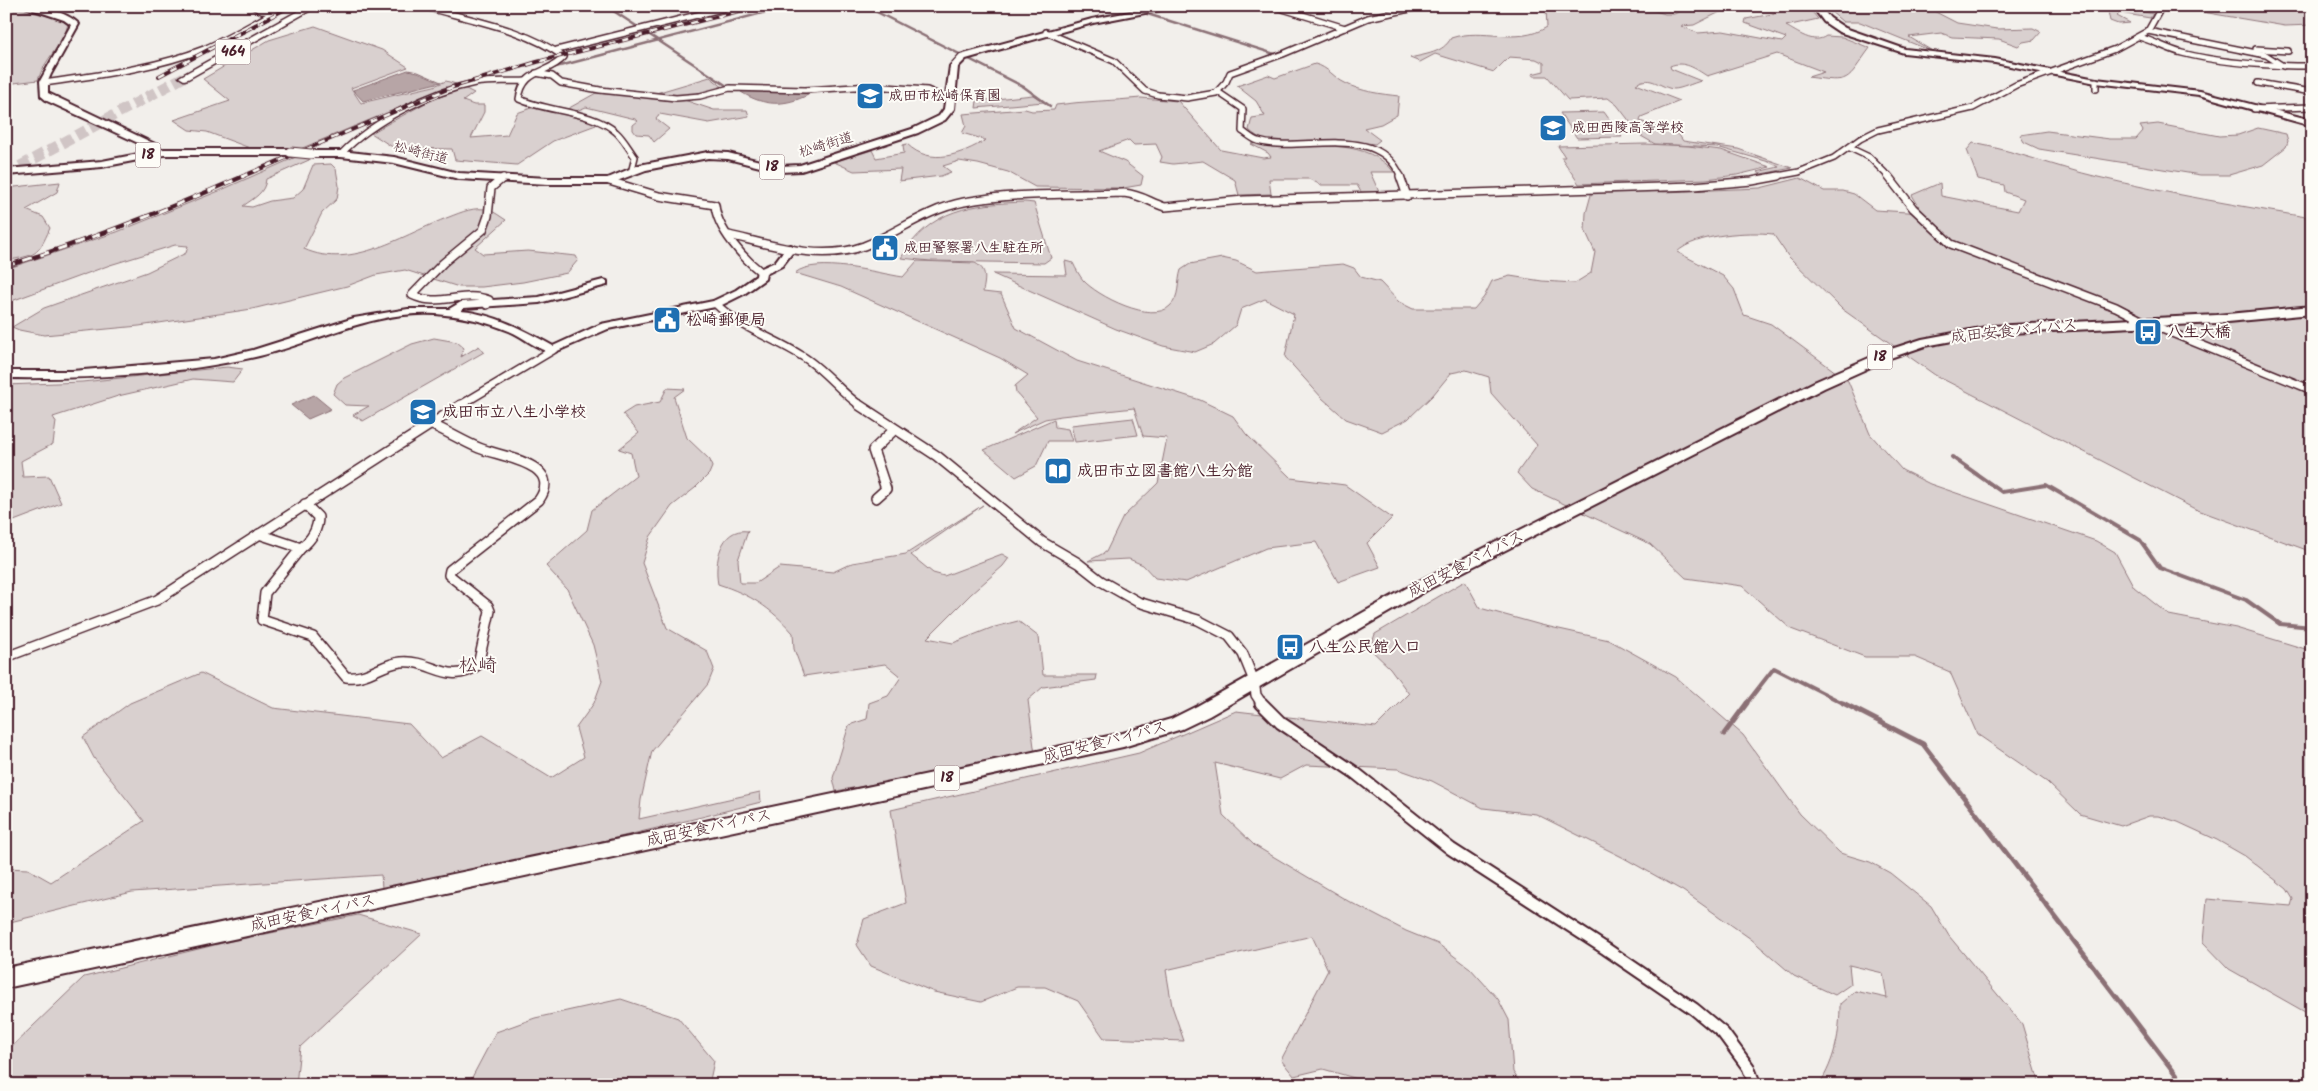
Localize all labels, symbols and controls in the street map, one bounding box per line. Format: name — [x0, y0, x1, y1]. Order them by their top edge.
road number: 464 — [216, 40, 250, 64]
school or university icon: 成田市松崎保育園 — [855, 81, 885, 111]
place label: 成田市松崎保育園 — [889, 85, 1001, 107]
school or university icon: 成田西陵高等学校 — [1538, 113, 1568, 143]
place label: 成田西陵高等学校 — [1572, 117, 1684, 139]
street label: 松崎街道 — [796, 126, 856, 164]
street label: 松崎街道 — [391, 136, 451, 170]
road number: 18 — [136, 142, 160, 168]
road number: 18 — [760, 154, 784, 180]
public building icon: 成田警察署八生駐在所 — [870, 233, 900, 263]
place label: 成田警察署八生駐在所 — [904, 237, 1044, 259]
public building icon: 松崎郵便局 — [652, 305, 682, 335]
place label: 松崎郵便局 — [686, 308, 766, 333]
street label: 成田安食バイパス — [1949, 312, 2079, 350]
bus stop icon: 八生大橋 — [2133, 317, 2163, 347]
place label: 八生大橋 — [2167, 320, 2231, 345]
road number: 18 — [1868, 344, 1892, 370]
school or university icon: 成田市立八生小学校 — [408, 397, 438, 427]
place label: 成田市立八生小学校 — [442, 400, 586, 425]
library icon: 成田市立図書館八生分館 — [1043, 456, 1073, 486]
place label: 成田市立図書館八生分館 — [1077, 459, 1253, 484]
street label: 成田安食バイパス — [1403, 524, 1529, 604]
bus stop icon: 八生公民館入口 — [1275, 632, 1305, 662]
place label: 八生公民館入口 — [1309, 635, 1421, 660]
district label: 松崎 — [459, 651, 497, 681]
street label: 成田安食バイパス — [1040, 714, 1170, 770]
road number: 18 — [934, 766, 960, 790]
street label: 成田安食バイパス — [644, 802, 774, 854]
street label: 成田安食バイパス — [248, 887, 378, 939]

